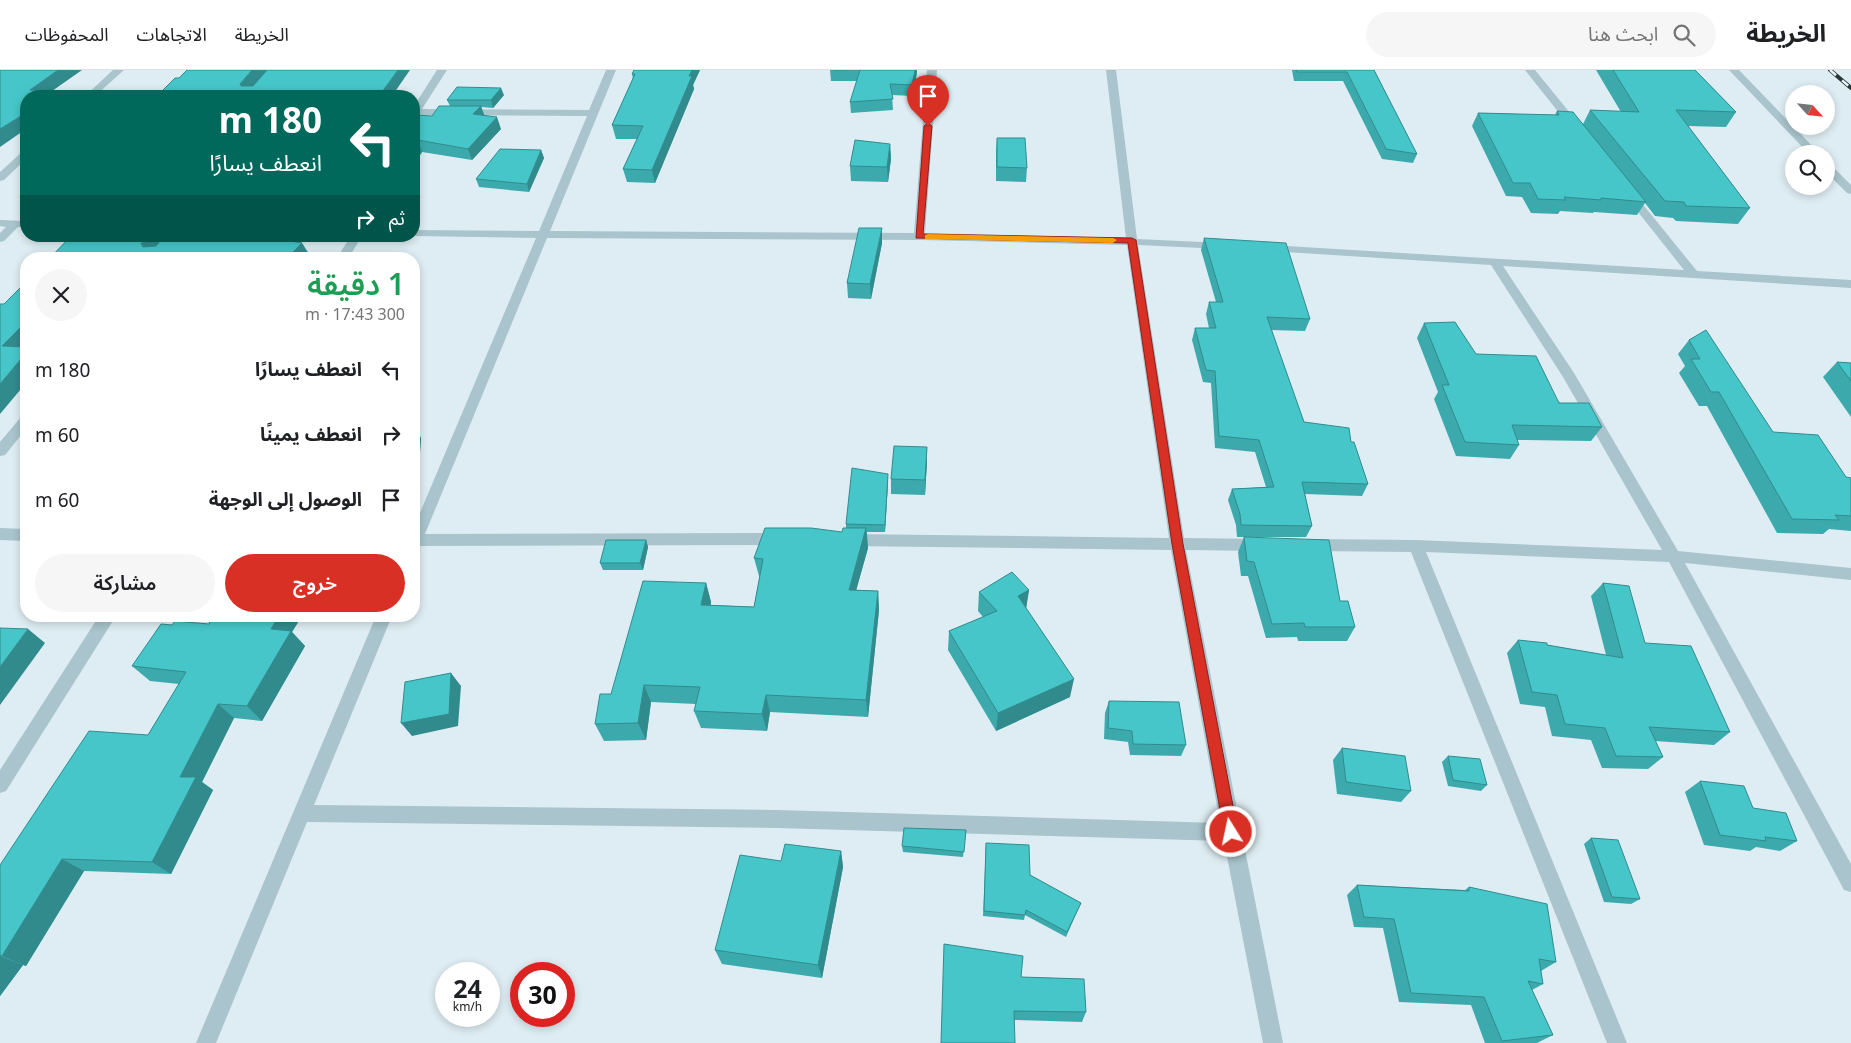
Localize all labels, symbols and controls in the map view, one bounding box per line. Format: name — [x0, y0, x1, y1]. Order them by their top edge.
search box — [1366, 12, 1716, 57]
text: الخريطة — [1746, 16, 1826, 49]
text: ابحث هنا — [1588, 21, 1658, 47]
icon: search — [1670, 21, 1698, 49]
text: المحفوظات — [25, 22, 109, 46]
text: الاتجاهات — [137, 22, 207, 46]
text: الخريطة — [235, 22, 289, 46]
pin — [907, 75, 949, 126]
icon: arrive — [914, 82, 942, 110]
north arrow — [1785, 85, 1835, 135]
map controls — [1785, 85, 1835, 195]
text: 180 m — [219, 96, 322, 143]
icon: left — [340, 110, 405, 175]
button: search — [1785, 145, 1835, 195]
text: انعطف يسارًا — [209, 147, 322, 177]
icon: right — [351, 205, 379, 233]
text: ثم — [389, 205, 405, 231]
text: 1 دقيقة — [307, 263, 405, 304]
button: close — [35, 269, 87, 321]
text: 300 m · 17:43 — [305, 303, 405, 325]
text: انعطف يسارًا — [255, 356, 362, 382]
icon: left — [377, 356, 405, 384]
text: 180 m — [35, 357, 90, 383]
text: انعطف يمينًا — [260, 421, 362, 447]
icon: right — [377, 421, 405, 449]
text: 60 m — [35, 422, 79, 448]
text: الوصول إلى الوجهة — [209, 486, 362, 512]
icon: arrive — [377, 486, 405, 514]
text: 60 m — [35, 487, 79, 513]
button: مشاركة — [35, 554, 215, 612]
button: خروج — [225, 554, 405, 612]
position arrow — [1204, 805, 1256, 857]
speed limit sign: 30 — [510, 962, 575, 1027]
text: 24 — [453, 971, 482, 1005]
text: km/h — [453, 998, 482, 1015]

